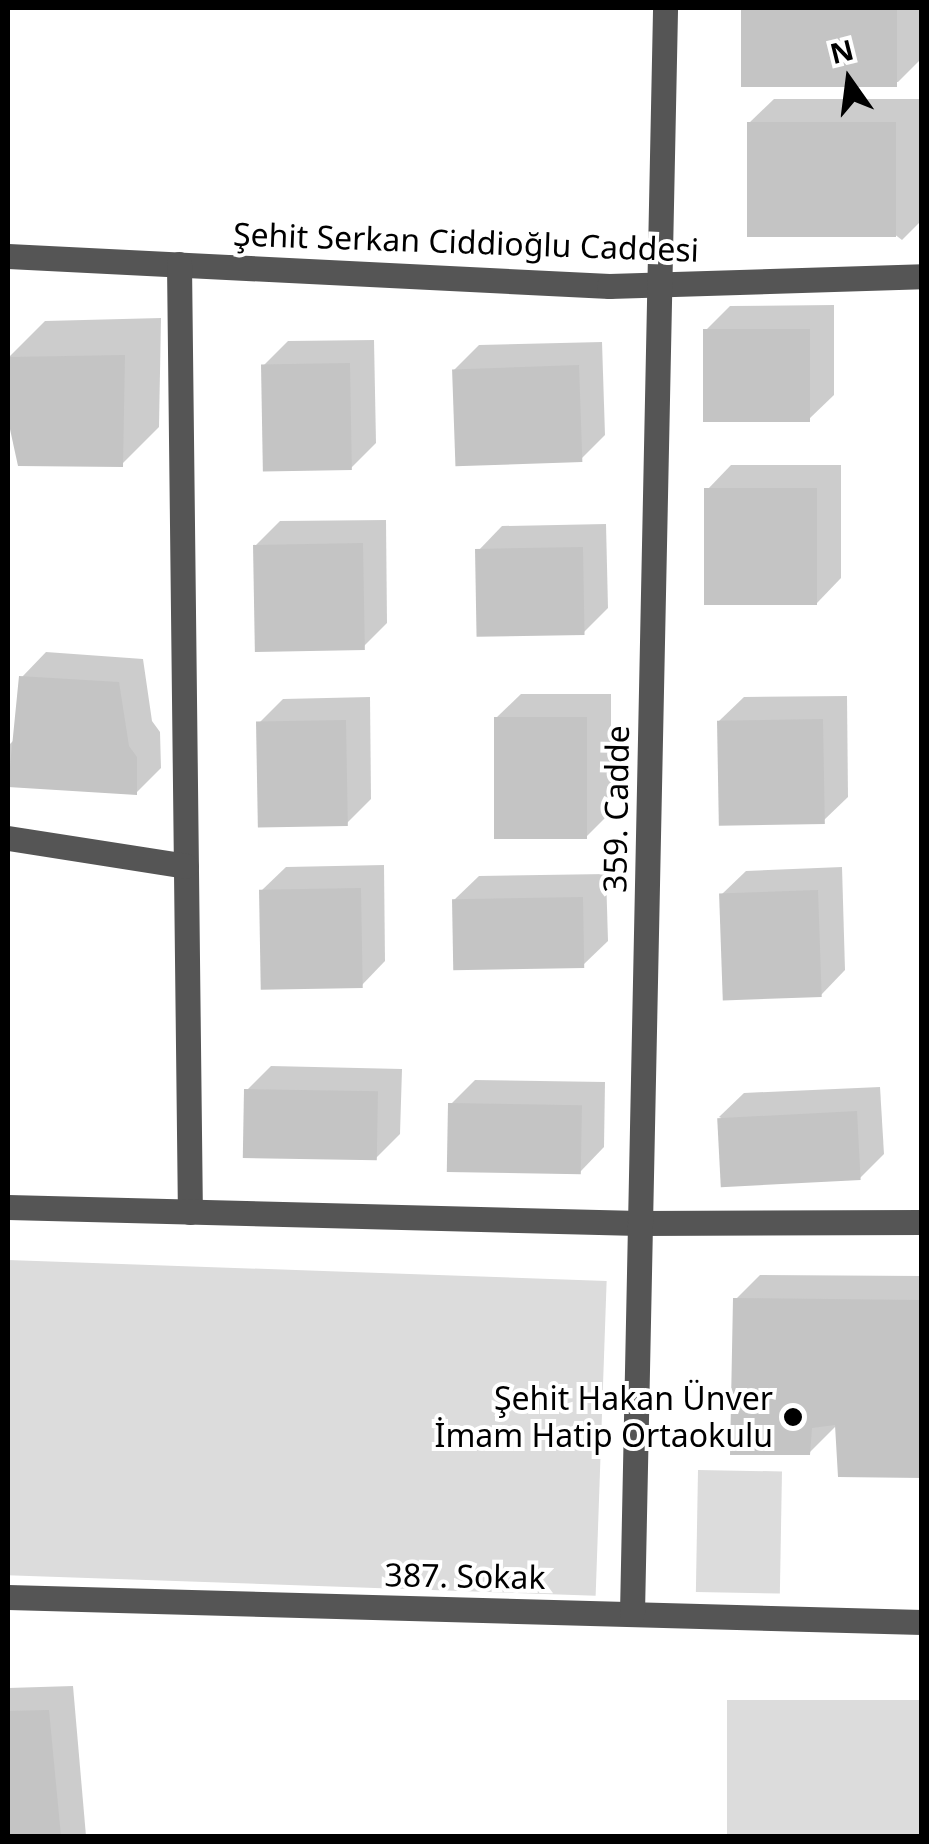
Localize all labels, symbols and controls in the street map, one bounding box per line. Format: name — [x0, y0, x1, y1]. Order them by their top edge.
north arrow — [799, 30, 899, 130]
text: N — [826, 30, 857, 72]
street label: Şehit Serkan Ciddioğlu Caddesi — [232, 215, 700, 269]
street label: 359. Cadde — [595, 725, 637, 893]
place label: Şehit Hakan Ünver İmam Hatip Ortaokulu — [435, 1380, 773, 1455]
marker: Şehit Hakan Ünver İmam Hatip Ortaokulu — [782, 1406, 804, 1428]
street label: 387. Sokak — [384, 1555, 546, 1597]

